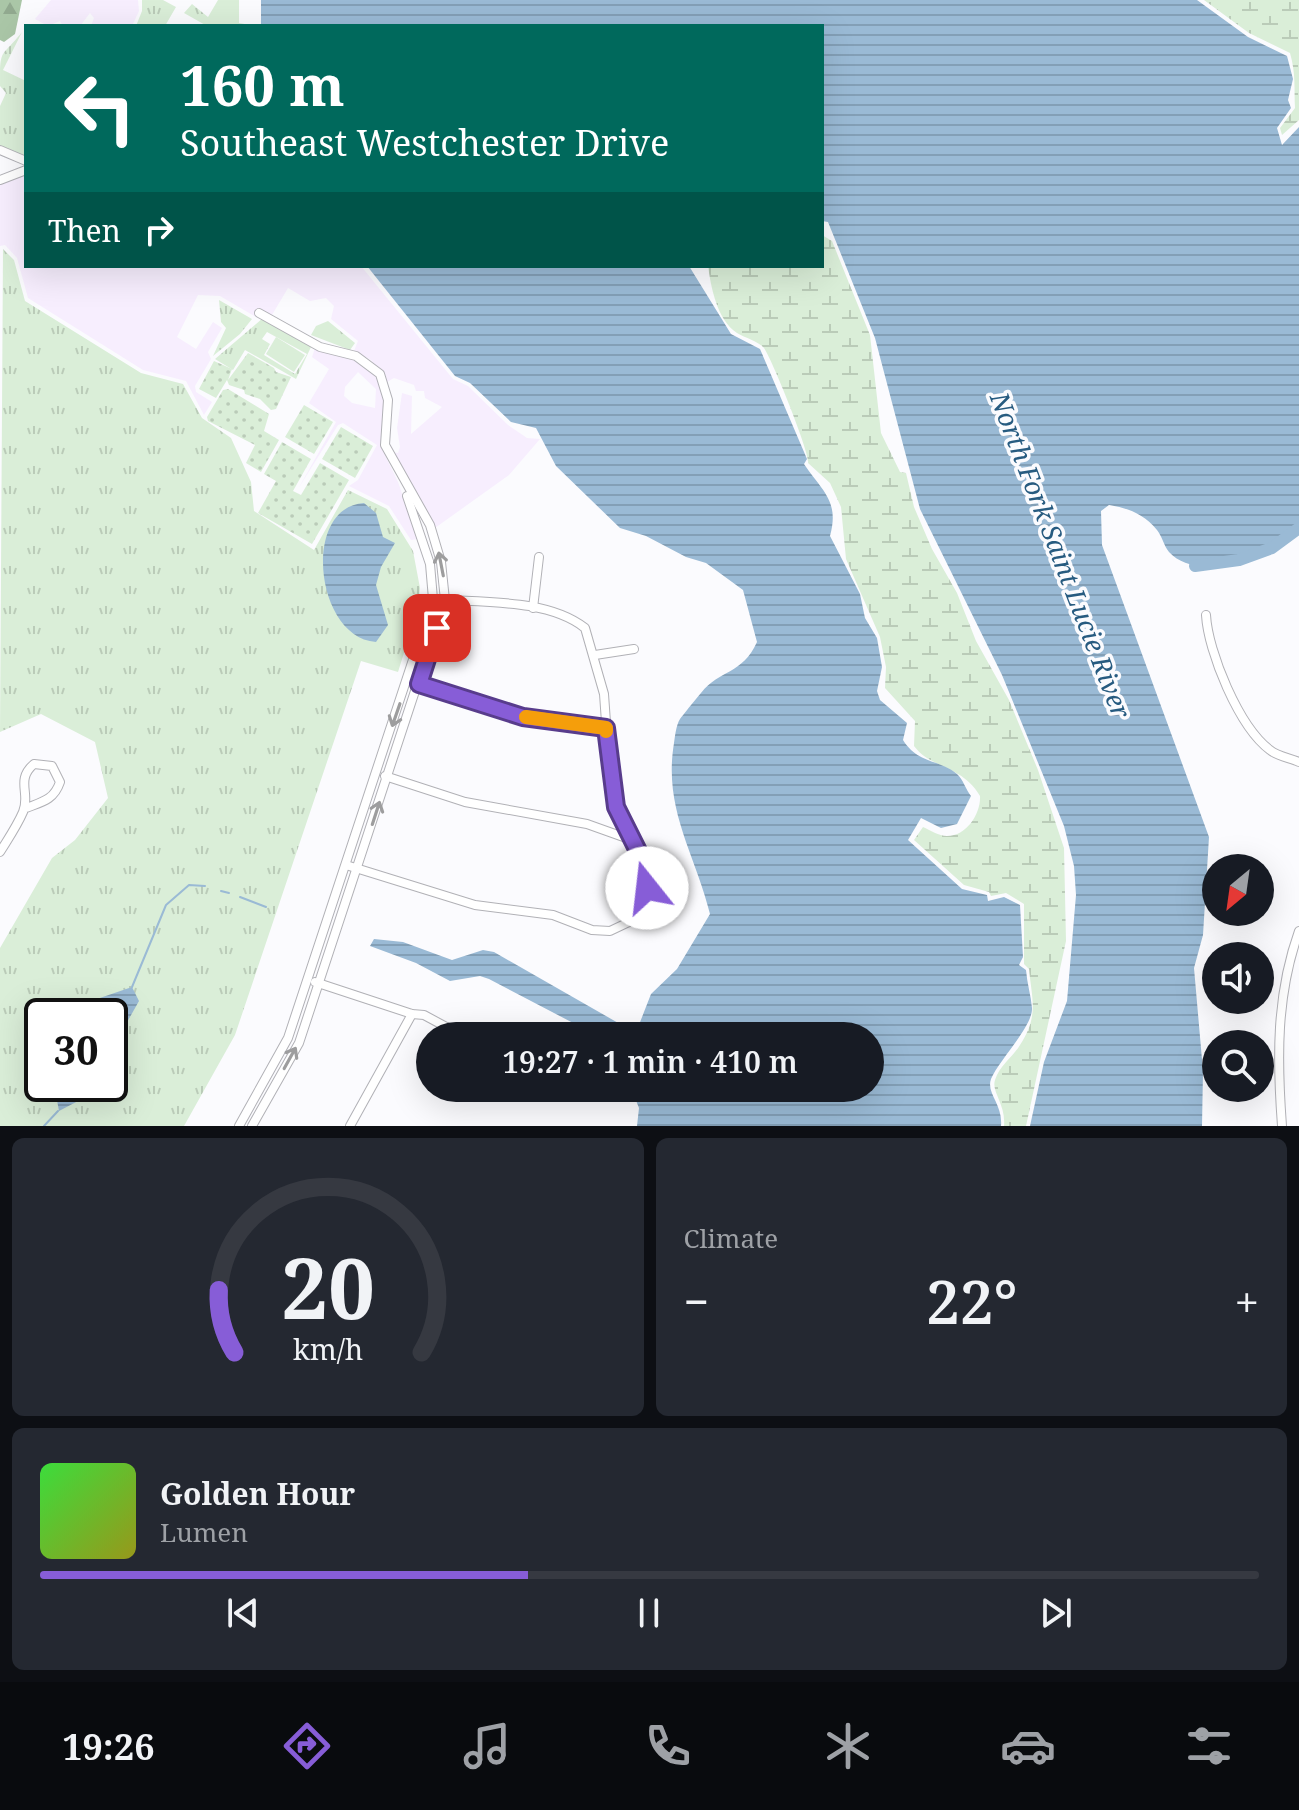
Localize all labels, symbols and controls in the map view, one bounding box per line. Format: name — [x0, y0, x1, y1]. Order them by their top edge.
text: 160 m — [180, 46, 345, 122]
icon: left — [48, 56, 152, 160]
text: Southeast Westchester Drive — [180, 118, 669, 167]
icon: right — [137, 208, 181, 252]
text: Then — [48, 210, 121, 251]
water label: North Fork Saint Lucie River — [982, 386, 1140, 724]
one-way arrow — [432, 552, 447, 578]
pin — [403, 594, 471, 662]
icon: arrive — [415, 606, 459, 650]
one-way arrow — [387, 702, 402, 727]
one-way arrow — [369, 800, 384, 825]
position arrow — [605, 846, 689, 930]
north arrow — [1202, 854, 1274, 926]
map controls — [1202, 854, 1274, 1102]
button: sound — [1202, 942, 1274, 1014]
speed limit sign: 30 — [24, 998, 128, 1102]
button: search — [1202, 1030, 1274, 1102]
text: 19:27 · 1 min · 410 m — [502, 1041, 798, 1082]
one-way arrow — [283, 1047, 299, 1070]
text: Climate — [684, 1220, 778, 1256]
text: 20 — [281, 1230, 375, 1343]
text: 22° — [926, 1260, 1017, 1342]
text: − — [684, 1271, 709, 1331]
text: + — [1234, 1271, 1259, 1331]
text: km/h — [293, 1329, 363, 1368]
text: Golden Hour — [160, 1473, 355, 1514]
text: Lumen — [160, 1514, 248, 1550]
icon: previous — [221, 1591, 265, 1635]
icon: pause — [627, 1591, 671, 1635]
icon: next — [1034, 1591, 1078, 1635]
icon: directions — [279, 1718, 335, 1774]
icon: music — [459, 1718, 515, 1774]
icon: phone — [640, 1718, 696, 1774]
icon: climate — [820, 1718, 876, 1774]
icon: car — [1000, 1718, 1056, 1774]
icon: filters — [1181, 1718, 1237, 1774]
text: 19:26 — [62, 1722, 155, 1771]

